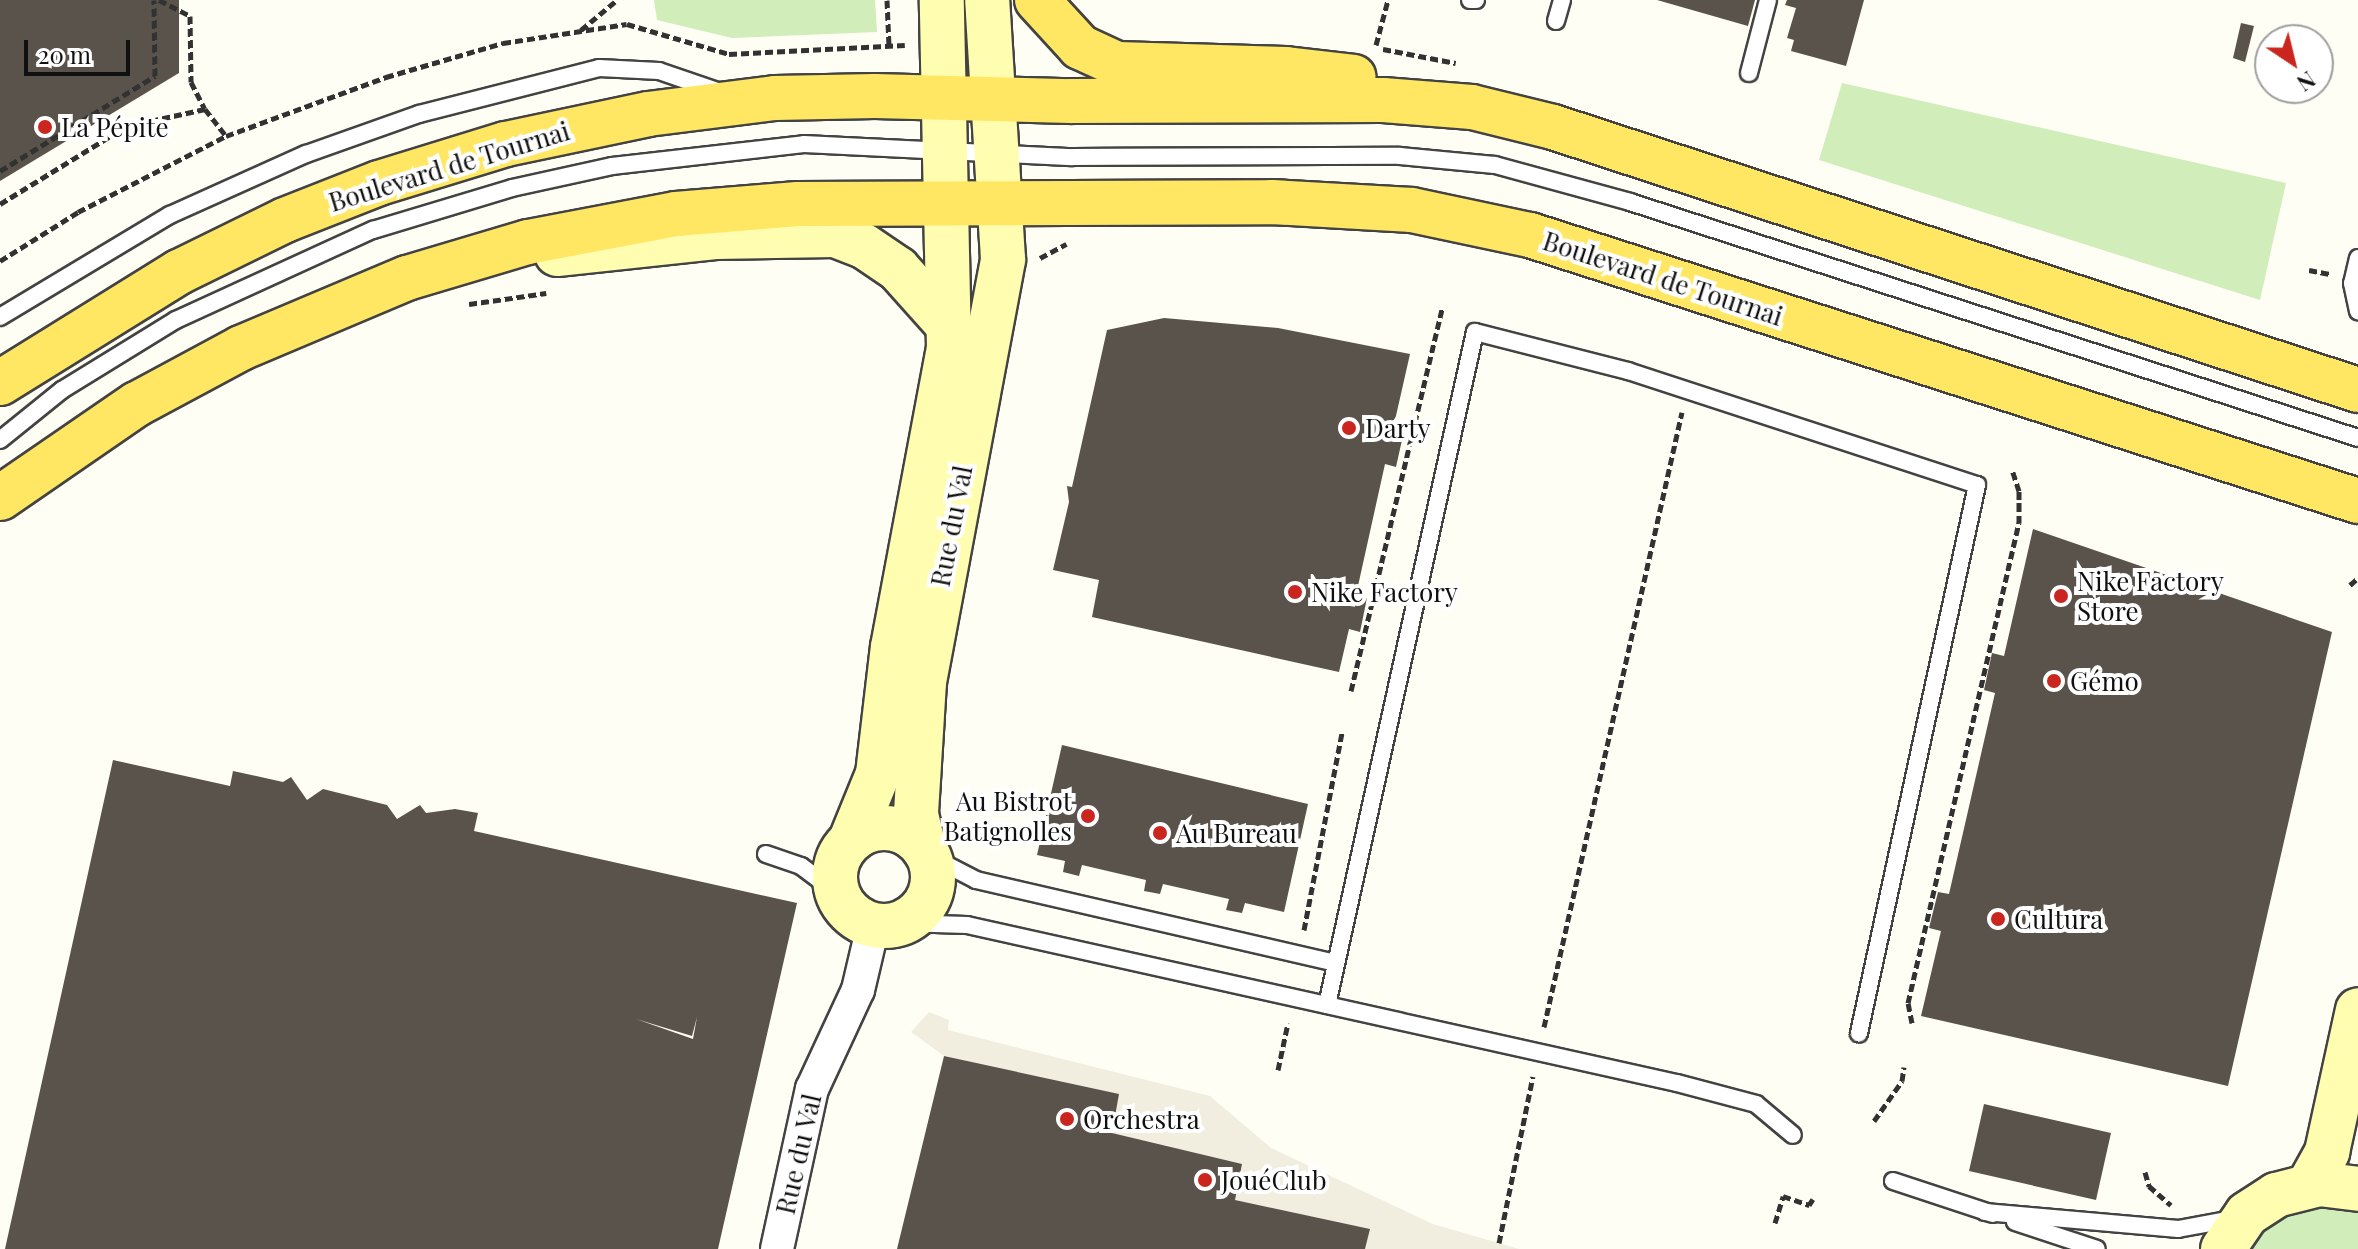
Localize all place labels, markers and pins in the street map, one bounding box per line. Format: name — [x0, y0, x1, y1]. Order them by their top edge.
place label: La Pépite — [61, 111, 169, 143]
marker: La Pépite — [36, 118, 54, 136]
place label: Darty — [1365, 412, 1430, 444]
marker: Darty — [1340, 419, 1358, 437]
place label: Nike Factory Store — [2077, 565, 2224, 626]
place label: Nike Factory — [1311, 576, 1458, 608]
marker: Nike Factory — [1286, 583, 1304, 601]
marker: Nike Factory Store — [2052, 587, 2070, 605]
place label: Gémo — [2070, 665, 2139, 697]
marker: Gémo — [2045, 672, 2063, 690]
place label: Au Bistrot Batignolles — [943, 785, 1072, 846]
marker: Au Bistrot Batignolles — [1079, 807, 1097, 825]
place label: Au Bureau — [1176, 817, 1297, 849]
marker: Au Bureau — [1151, 824, 1169, 842]
place label: Cultura — [2014, 903, 2103, 935]
marker: Cultura — [1989, 910, 2007, 928]
place label: Orchestra — [1083, 1103, 1200, 1135]
marker: Orchestra — [1058, 1110, 1076, 1128]
place label: JouéClub — [1221, 1164, 1327, 1196]
marker: JouéClub — [1196, 1171, 1214, 1189]

